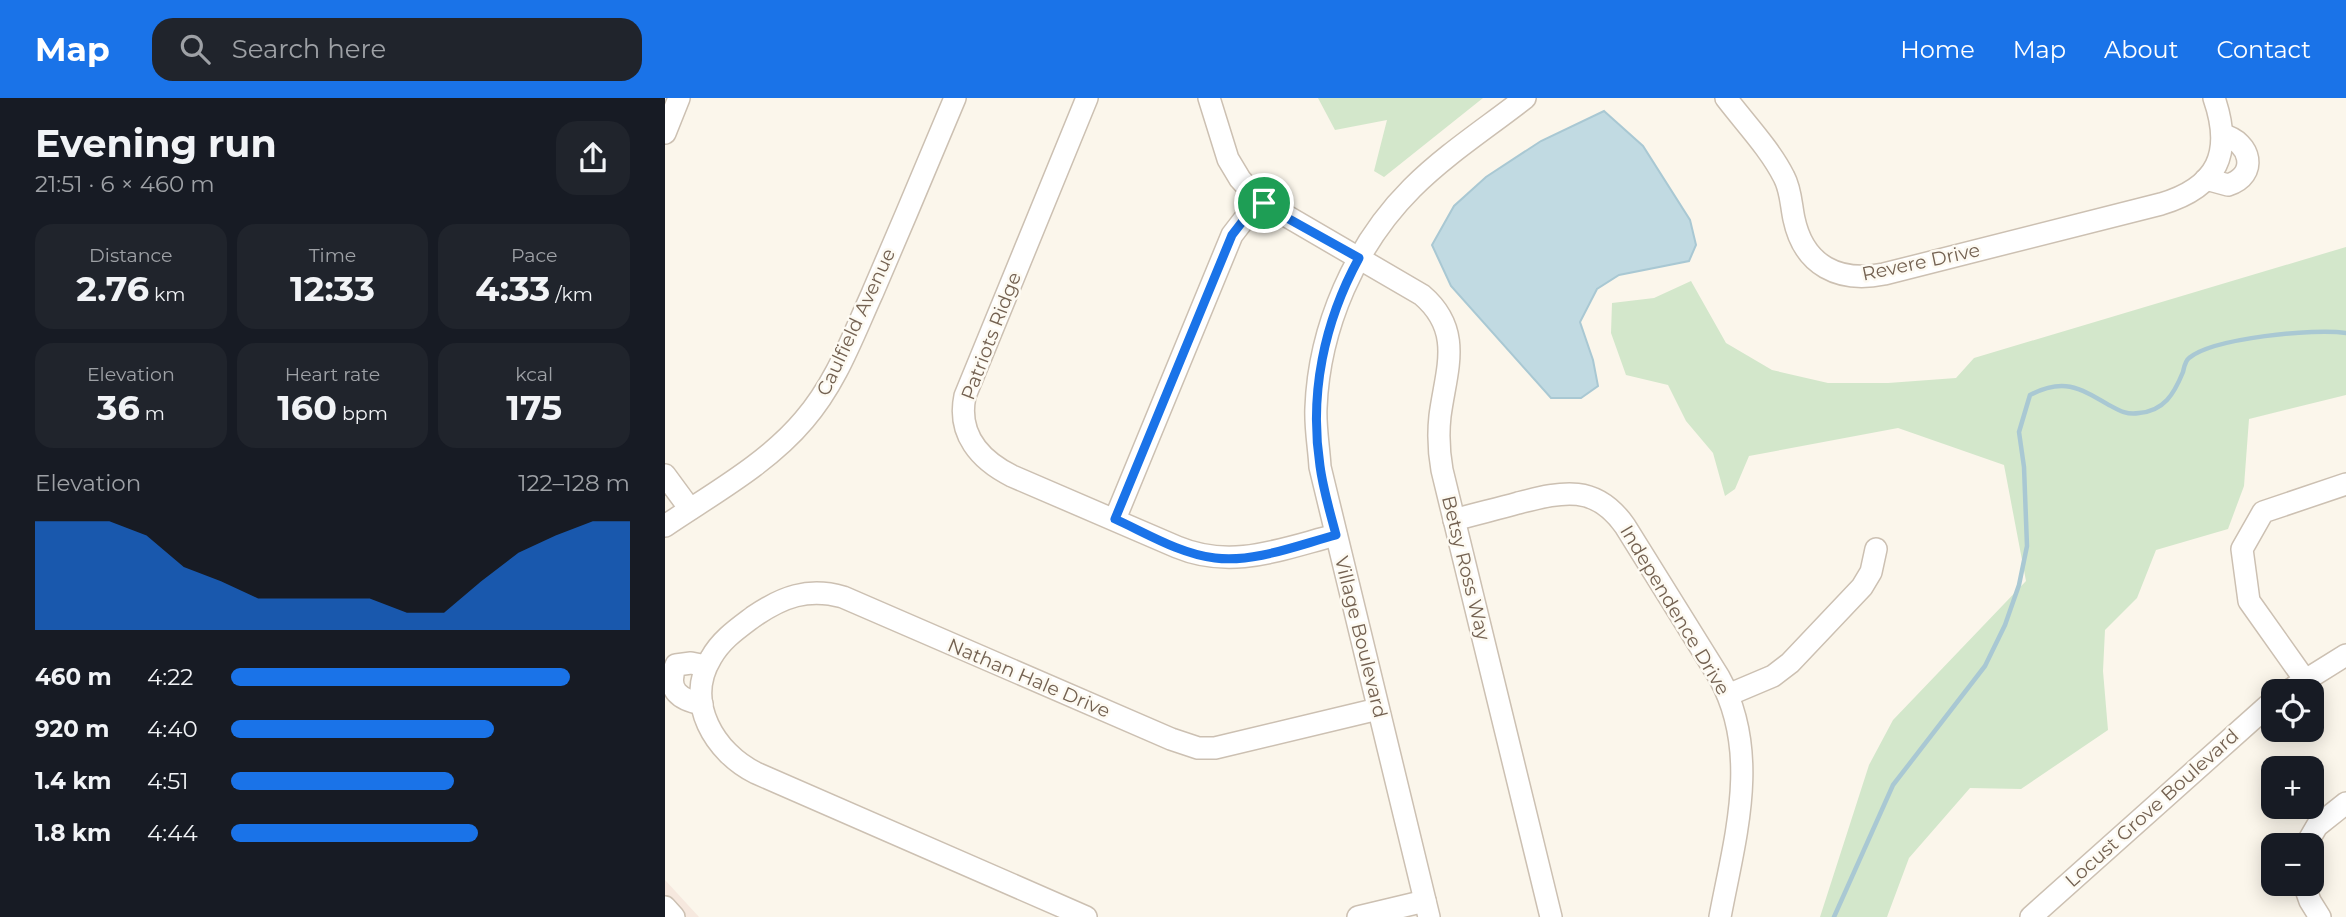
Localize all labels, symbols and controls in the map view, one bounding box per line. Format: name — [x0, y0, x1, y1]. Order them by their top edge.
search box — [152, 18, 642, 81]
text: Map — [35, 29, 110, 69]
icon: search — [176, 30, 214, 68]
text: Search here — [232, 33, 386, 65]
text: Home — [1900, 35, 1975, 64]
text: Map — [2013, 35, 2066, 64]
text: About — [2104, 35, 2178, 64]
text: Contact — [2216, 35, 2311, 64]
text: Evening run — [35, 120, 277, 167]
button: share — [556, 121, 630, 195]
text: 21:51 · 6 × 460 m — [35, 170, 215, 198]
pin — [1234, 173, 1294, 233]
icon: arrive — [1245, 184, 1283, 222]
street label: Revere Drive — [1860, 238, 1982, 286]
text: Distance — [89, 244, 173, 267]
text: Time — [309, 244, 356, 267]
text: Pace — [511, 244, 557, 267]
street label: Caulfield Avenue — [812, 245, 900, 399]
text: 2.76 — [76, 267, 149, 310]
text: 12:33 — [290, 267, 375, 310]
text: 4:33 — [475, 267, 550, 310]
street label: Patriots Ridge — [956, 269, 1026, 403]
text: km — [149, 283, 185, 306]
text: /km — [550, 283, 593, 306]
text: Elevation — [87, 363, 175, 386]
text: Heart rate — [285, 363, 380, 386]
text: kcal — [515, 363, 553, 386]
text: 36 — [97, 386, 140, 429]
text: 160 — [277, 386, 337, 429]
text: 175 — [506, 386, 562, 429]
text: m — [140, 402, 165, 425]
text: bpm — [337, 402, 388, 425]
text: Elevation — [35, 469, 141, 497]
text: 122–128 m — [518, 469, 630, 497]
street label: Betsy Ross Way — [1437, 493, 1495, 643]
street label: Independence Drive — [1615, 521, 1735, 699]
street label: Village Boulevard — [1330, 554, 1392, 720]
street label: Nathan Hale Drive — [944, 633, 1114, 723]
text: 460 m — [35, 663, 112, 691]
text: 4:22 — [147, 663, 193, 691]
map controls — [2261, 679, 2324, 896]
button: locate — [2261, 679, 2324, 742]
text: 920 m — [35, 715, 109, 743]
text: 4:40 — [147, 715, 198, 743]
street label: Locust Grove Boulevard — [2061, 724, 2243, 892]
button: + — [2261, 756, 2324, 819]
text: 1.4 km — [35, 767, 112, 795]
text: 4:51 — [147, 767, 189, 795]
text: 1.8 km — [35, 819, 111, 847]
text: 4:44 — [147, 819, 198, 847]
button: − — [2261, 833, 2324, 896]

